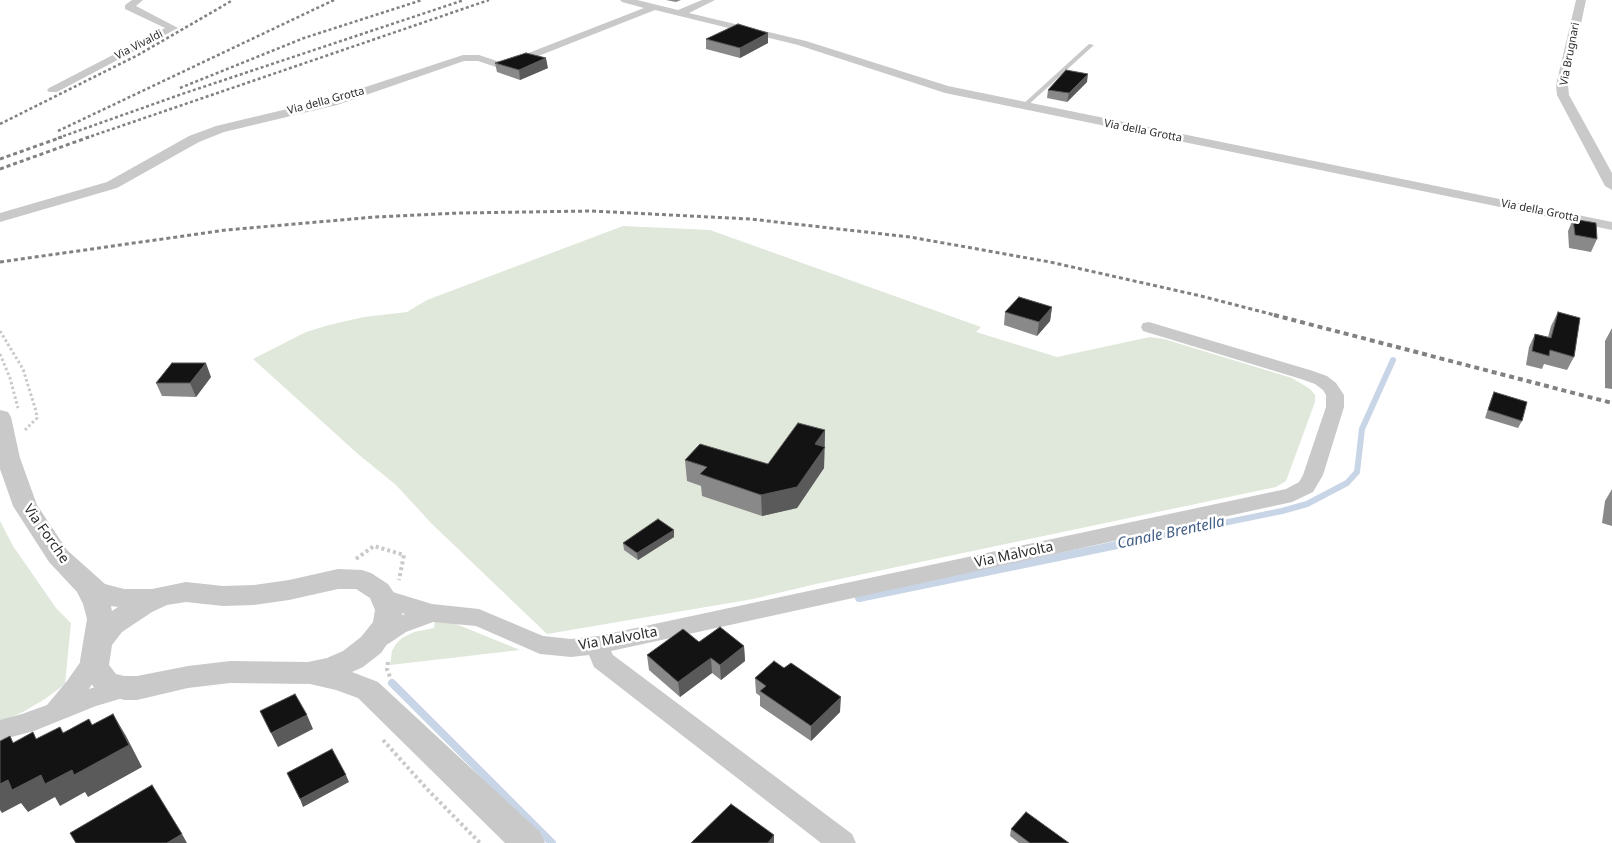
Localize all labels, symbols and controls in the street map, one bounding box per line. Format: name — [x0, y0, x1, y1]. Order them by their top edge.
street label: Via Brugnari — [1557, 21, 1583, 87]
street label: Via Vivaldi — [113, 27, 165, 63]
street label: Via della Grotta — [286, 84, 366, 118]
street label: Via della Grotta — [1103, 117, 1183, 145]
street label: Via della Grotta — [1500, 197, 1580, 225]
street label: Via Forche — [20, 501, 72, 567]
water label: Canale Brentella — [1116, 513, 1226, 553]
street label: Via Malvolta — [973, 538, 1055, 572]
street label: Via Malvolta — [577, 624, 659, 654]

